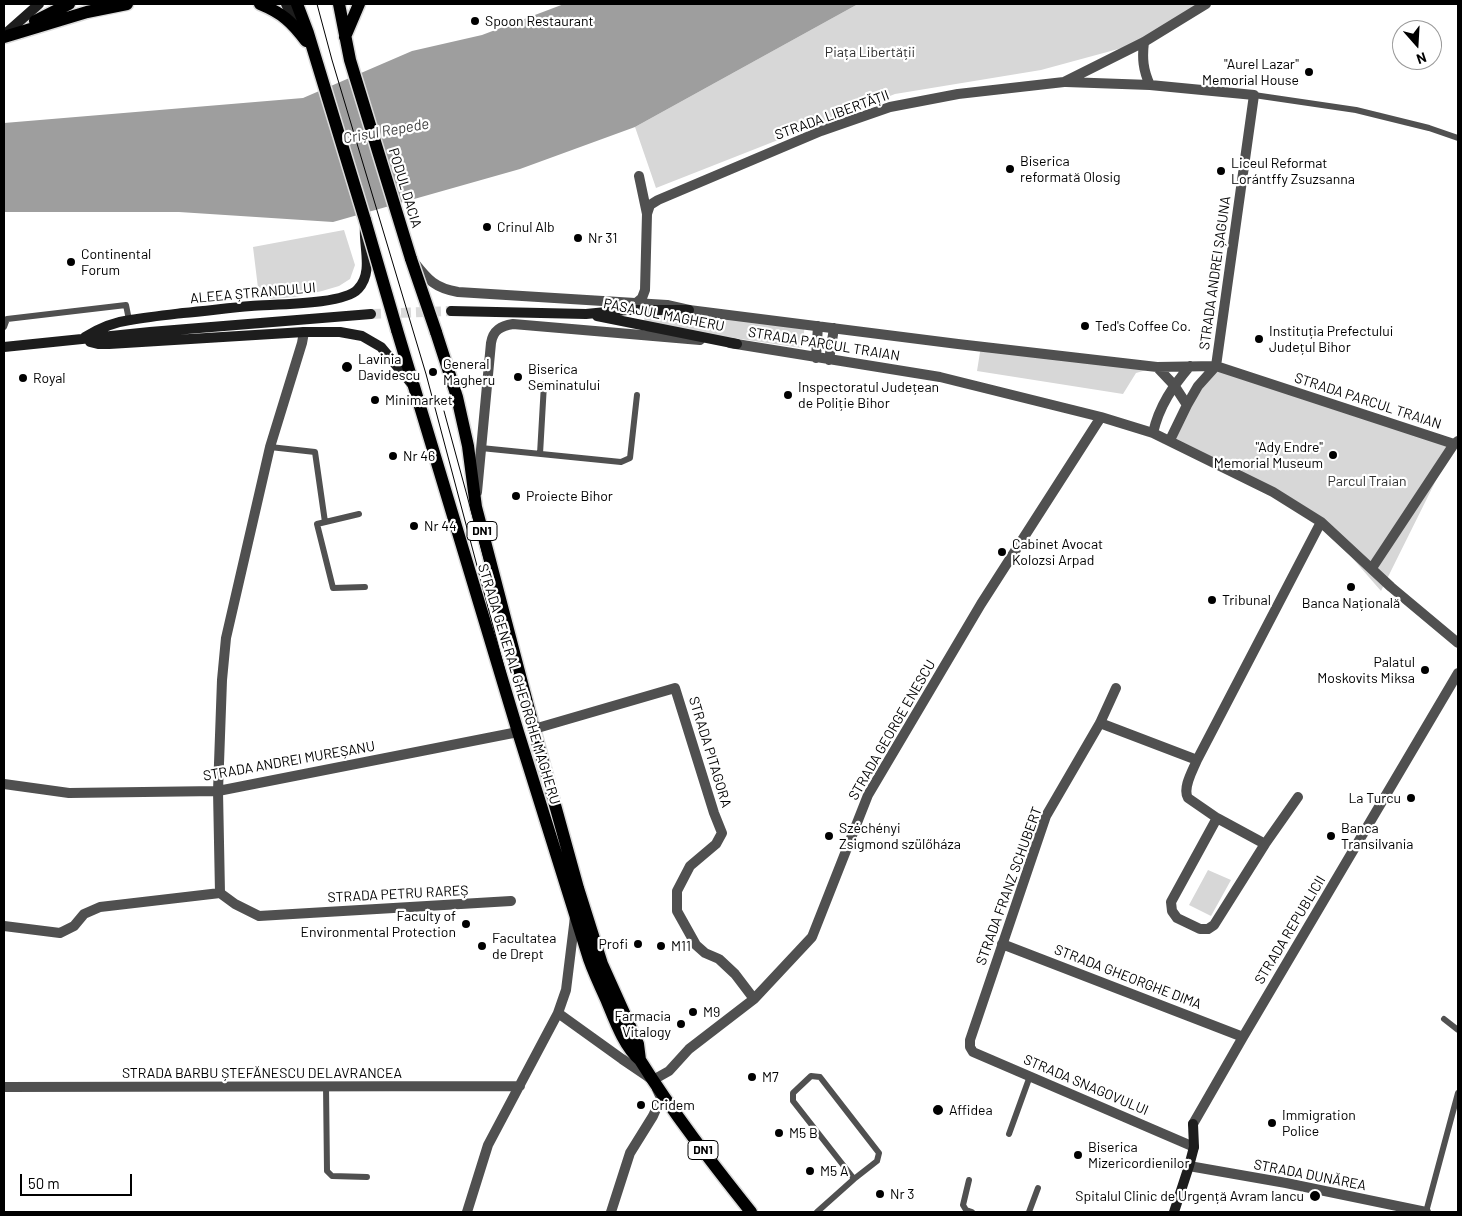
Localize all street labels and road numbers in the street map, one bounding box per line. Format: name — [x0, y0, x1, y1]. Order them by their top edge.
street label: STRADA LIBERTĂȚII — [773, 87, 891, 143]
street label: PODUL DACIA — [385, 146, 425, 230]
street label: STRADA ANDREI ȘAGUNA — [1196, 195, 1234, 351]
street label: ALEEA ȘTRANDULUI — [189, 279, 317, 307]
street label: PASAJUL MAGHERU — [602, 295, 726, 335]
street label: STRADA PARCUL TRAIAN — [747, 324, 901, 364]
street label: STRADA PARCUL TRAIAN — [1292, 369, 1444, 433]
road number: DN1 — [467, 522, 497, 540]
street label: STRADA GENERAL GHEORGHE MAGHERU — [474, 562, 564, 806]
street label: STRADA GEORGE ENESCU — [845, 657, 939, 803]
street label: STRADA PITAGORA — [685, 694, 735, 810]
street label: STRADA ANDREI MUREȘANU — [202, 738, 376, 784]
street label: STRADA FRANZ SCHUBERT — [973, 805, 1045, 967]
street label: STRADA REPUBLICII — [1251, 873, 1329, 987]
street label: STRADA PETRU RAREȘ — [327, 882, 469, 906]
street label: STRADA GHEORGHE DIMA — [1052, 941, 1204, 1013]
street label: STRADA SNAGOVULUI — [1021, 1051, 1151, 1119]
street label: STRADA BARBU ȘTEFĂNESCU DELAVRANCEA — [122, 1065, 402, 1081]
road number: DN1 — [688, 1140, 718, 1160]
street label: STRADA DUNĂREA — [1252, 1156, 1368, 1194]

